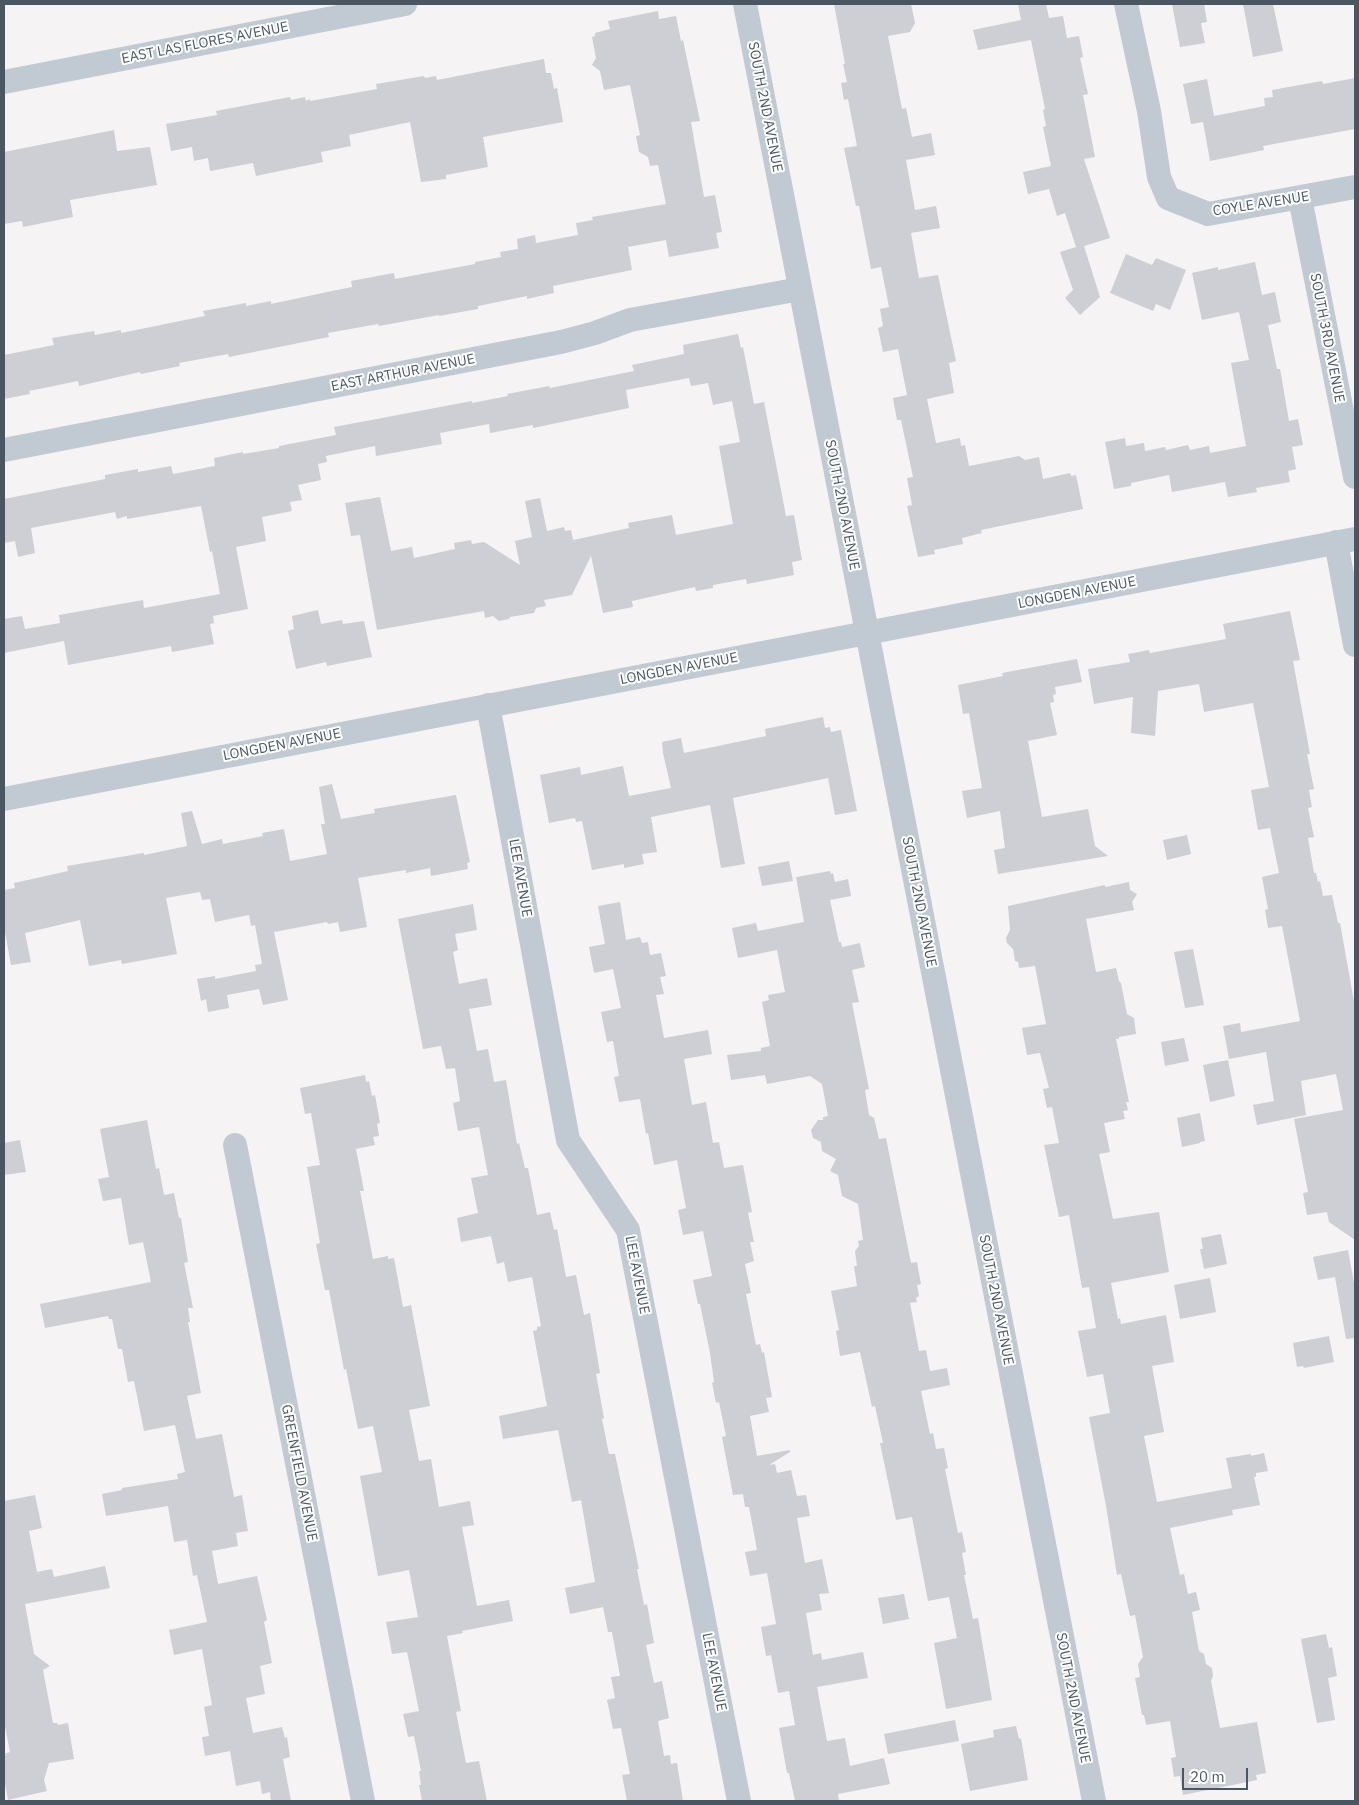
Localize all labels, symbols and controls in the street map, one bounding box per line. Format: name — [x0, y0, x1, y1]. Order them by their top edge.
street label: EAST LAS FLORES AVENUE — [120, 19, 290, 67]
street label: SOUTH 2ND AVENUE — [744, 40, 786, 174]
street label: COYLE AVENUE — [1212, 188, 1310, 220]
street label: SOUTH 3RD AVENUE — [1306, 272, 1348, 404]
street label: EAST ARTHUR AVENUE — [330, 351, 476, 395]
street label: SOUTH 2ND AVENUE — [821, 438, 863, 572]
street label: LONGDEN AVENUE — [1017, 573, 1137, 613]
street label: LONGDEN AVENUE — [619, 649, 739, 689]
street label: LONGDEN AVENUE — [222, 725, 342, 765]
street label: SOUTH 2ND AVENUE — [898, 835, 940, 969]
street label: LEE AVENUE — [505, 838, 535, 918]
street label: SOUTH 2ND AVENUE — [975, 1233, 1017, 1367]
street label: LEE AVENUE — [621, 1234, 653, 1316]
street label: GREENFIELD AVENUE — [278, 1403, 320, 1543]
street label: LEE AVENUE — [698, 1631, 730, 1713]
street label: SOUTH 2ND AVENUE — [1052, 1631, 1094, 1765]
scale bar — [1184, 1758, 1250, 1790]
text: 20 m — [1190, 1767, 1225, 1786]

